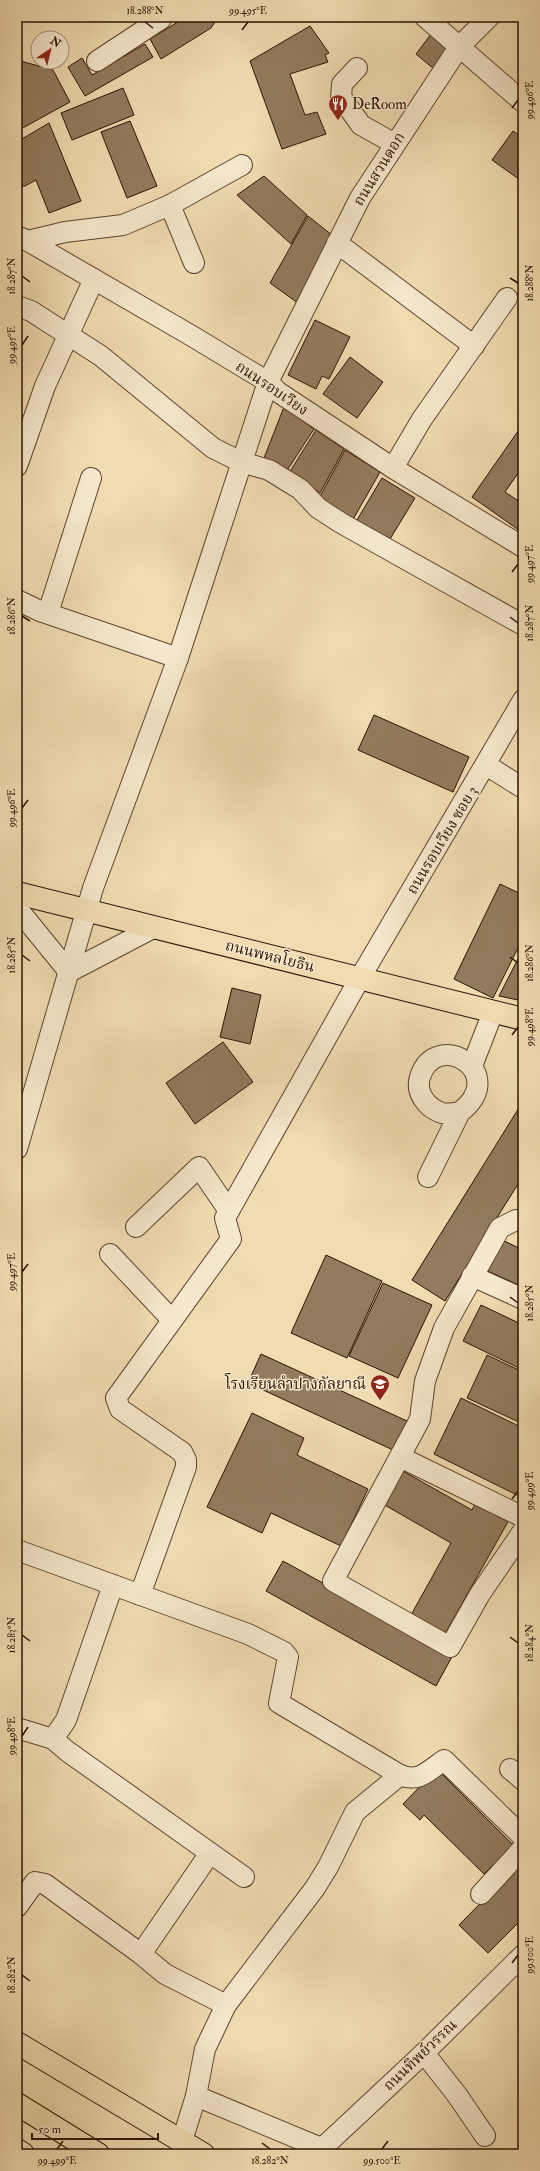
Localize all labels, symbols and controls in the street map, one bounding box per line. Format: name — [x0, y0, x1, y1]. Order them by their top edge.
text: 18.288°N — [126, 5, 164, 17]
text: 99.495°E — [228, 5, 267, 17]
north arrow — [30, 30, 70, 70]
text: N — [47, 33, 64, 51]
text: 99.496°E — [524, 81, 536, 120]
restaurant icon: DeRoom — [327, 93, 349, 121]
place label: DeRoom — [352, 95, 407, 114]
street label: ถนนสวนดอก — [349, 129, 410, 210]
text: 18.287°N — [6, 257, 18, 295]
text: 18.288°N — [524, 264, 536, 302]
text: 99.495°E — [6, 326, 18, 365]
street label: ถนนรอบเวียง — [232, 357, 312, 420]
text: 99.497°E — [524, 545, 536, 584]
text: 18.286°N — [6, 597, 18, 635]
text: 18.287°N — [524, 604, 536, 642]
street label: ถนนรอบเวียง ซอย 3 — [403, 783, 482, 898]
text: 99.496°E — [6, 789, 18, 828]
street label: ถนนพหลโยธิน — [223, 934, 317, 977]
text: 18.285°N — [6, 937, 18, 973]
text: 18.286°N — [524, 944, 536, 982]
text: 99.498°E — [524, 1008, 536, 1047]
text: 99.497°E — [6, 1253, 18, 1292]
text: 18.285°N — [524, 1285, 536, 1321]
place label: โรงเรียนลำปางกัลยาณี — [224, 1373, 366, 1394]
school or university icon: โรงเรียนลำปางกัลยาณี — [369, 1373, 391, 1401]
text: 99.499°E — [524, 1472, 536, 1511]
text: 18.283°N — [6, 1617, 18, 1653]
text: 18.284°N — [524, 1624, 536, 1662]
text: 99.498°E — [6, 1717, 18, 1756]
text: 99.500°E — [524, 1936, 536, 1975]
text: 18.282°N — [6, 1956, 18, 1994]
street label: ถนนทิพย์วรรณ — [379, 2015, 461, 2095]
scale bar — [32, 2115, 158, 2141]
text: 50 m — [38, 2122, 62, 2137]
text: 99.499°E — [37, 2155, 76, 2167]
text: 18.282°N — [251, 2155, 289, 2167]
text: 99.500°E — [362, 2155, 401, 2167]

